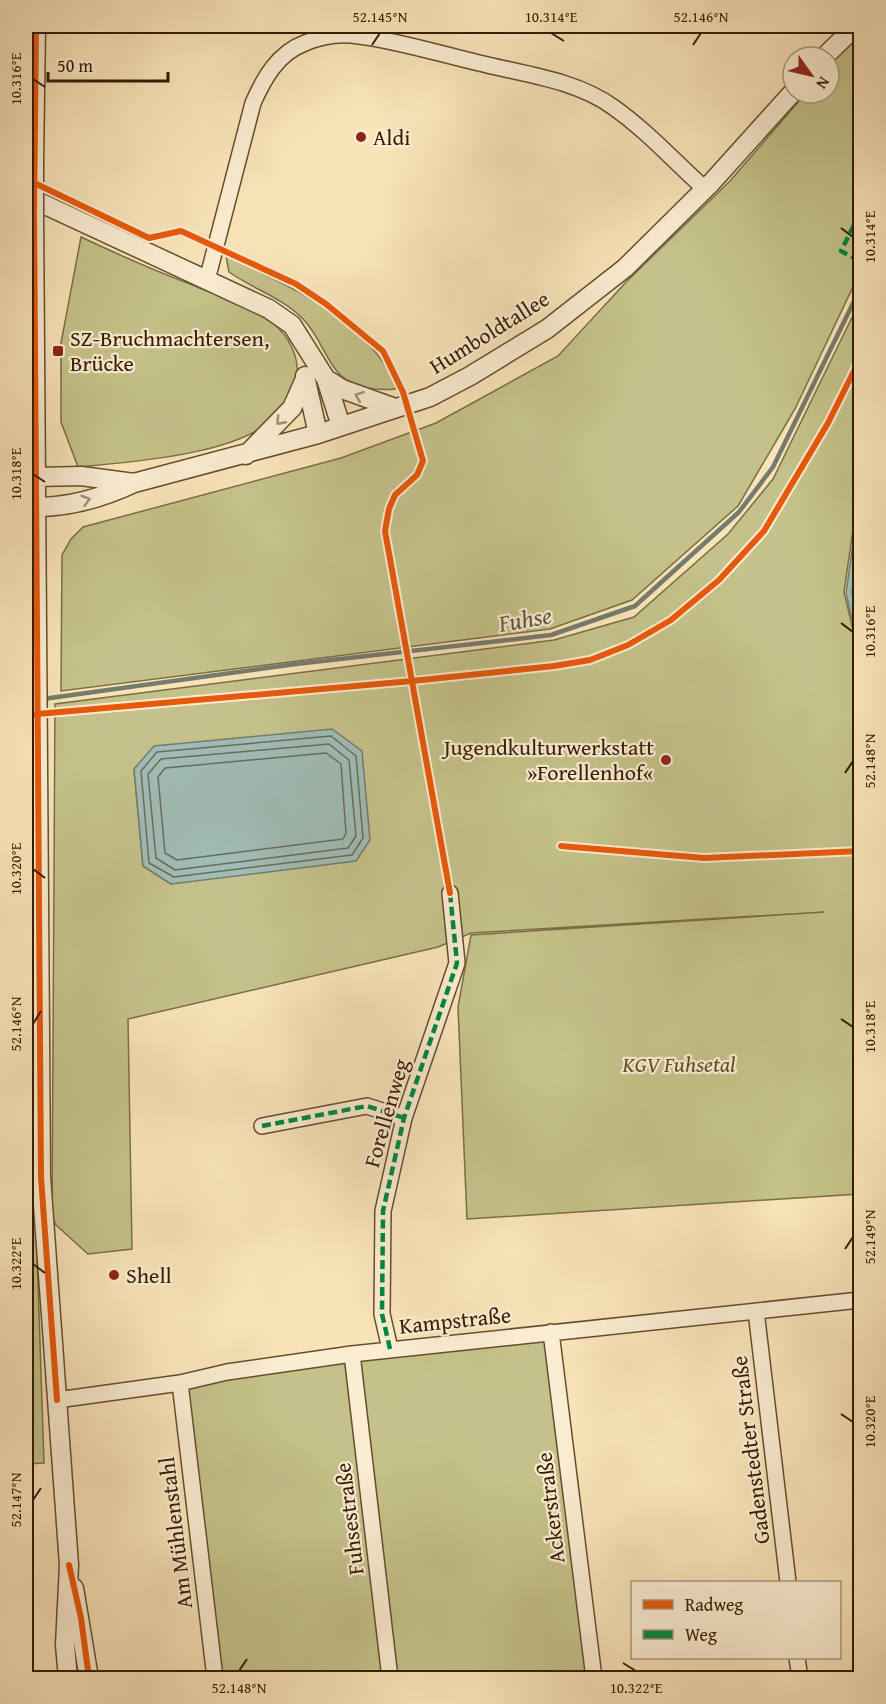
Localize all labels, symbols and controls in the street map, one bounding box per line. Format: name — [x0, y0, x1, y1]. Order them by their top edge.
text: 52.145°N — [353, 6, 408, 27]
text: 10.314°E — [525, 6, 578, 27]
text: 52.146°N — [674, 6, 729, 27]
scale bar — [48, 45, 168, 83]
north arrow — [781, 45, 841, 105]
text: 10.316°E — [5, 52, 26, 105]
text: 50 m — [57, 52, 93, 79]
text: N — [810, 72, 836, 95]
place label: Aldi — [373, 121, 410, 153]
marker: Aldi — [354, 130, 368, 144]
text: 10.314°E — [859, 210, 880, 263]
street label: Humboldtallee — [423, 282, 555, 382]
place label: SZ-Bruchmachtersen, Brücke — [70, 322, 269, 379]
marker: SZ-Bruchmachtersen, Brücke — [51, 344, 65, 358]
one-way arrow — [355, 391, 366, 403]
one-way arrow — [277, 413, 288, 424]
text: 10.318°E — [5, 447, 26, 500]
one-way arrow — [80, 495, 91, 507]
water label: Fuhse — [495, 597, 555, 641]
text: 10.316°E — [859, 605, 880, 658]
place label: Jugendkulturwerkstatt »Forellenhof« — [441, 731, 654, 788]
text: 52.148°N — [859, 733, 880, 788]
marker: Jugendkulturwerkstatt »Forellenhof« — [659, 753, 673, 767]
text: 10.320°E — [5, 842, 26, 895]
text: 52.146°N — [5, 996, 26, 1051]
text: 10.318°E — [859, 1000, 880, 1053]
park label: KGV Fuhsetal — [622, 1048, 735, 1080]
street label: Forellenweg — [355, 1055, 417, 1171]
text: 52.149°N — [859, 1209, 880, 1264]
text: 10.322°E — [5, 1237, 26, 1290]
place label: Shell — [126, 1259, 172, 1291]
marker: Shell — [107, 1268, 121, 1282]
street label: Kampstraße — [398, 1298, 512, 1342]
street label: Gadenstedter Straße — [723, 1354, 777, 1546]
text: 10.320°E — [859, 1395, 880, 1448]
street label: Ackerstraße — [527, 1451, 573, 1565]
street label: Am Mühlenstahl — [150, 1455, 200, 1611]
street label: Fuhsestraße — [326, 1461, 372, 1577]
text: 52.147°N — [5, 1472, 26, 1527]
legend — [631, 1581, 841, 1659]
text: Radweg — [685, 1591, 743, 1618]
text: Weg — [685, 1621, 717, 1648]
text: 52.148°N — [212, 1677, 267, 1698]
text: 10.322°E — [610, 1677, 663, 1698]

